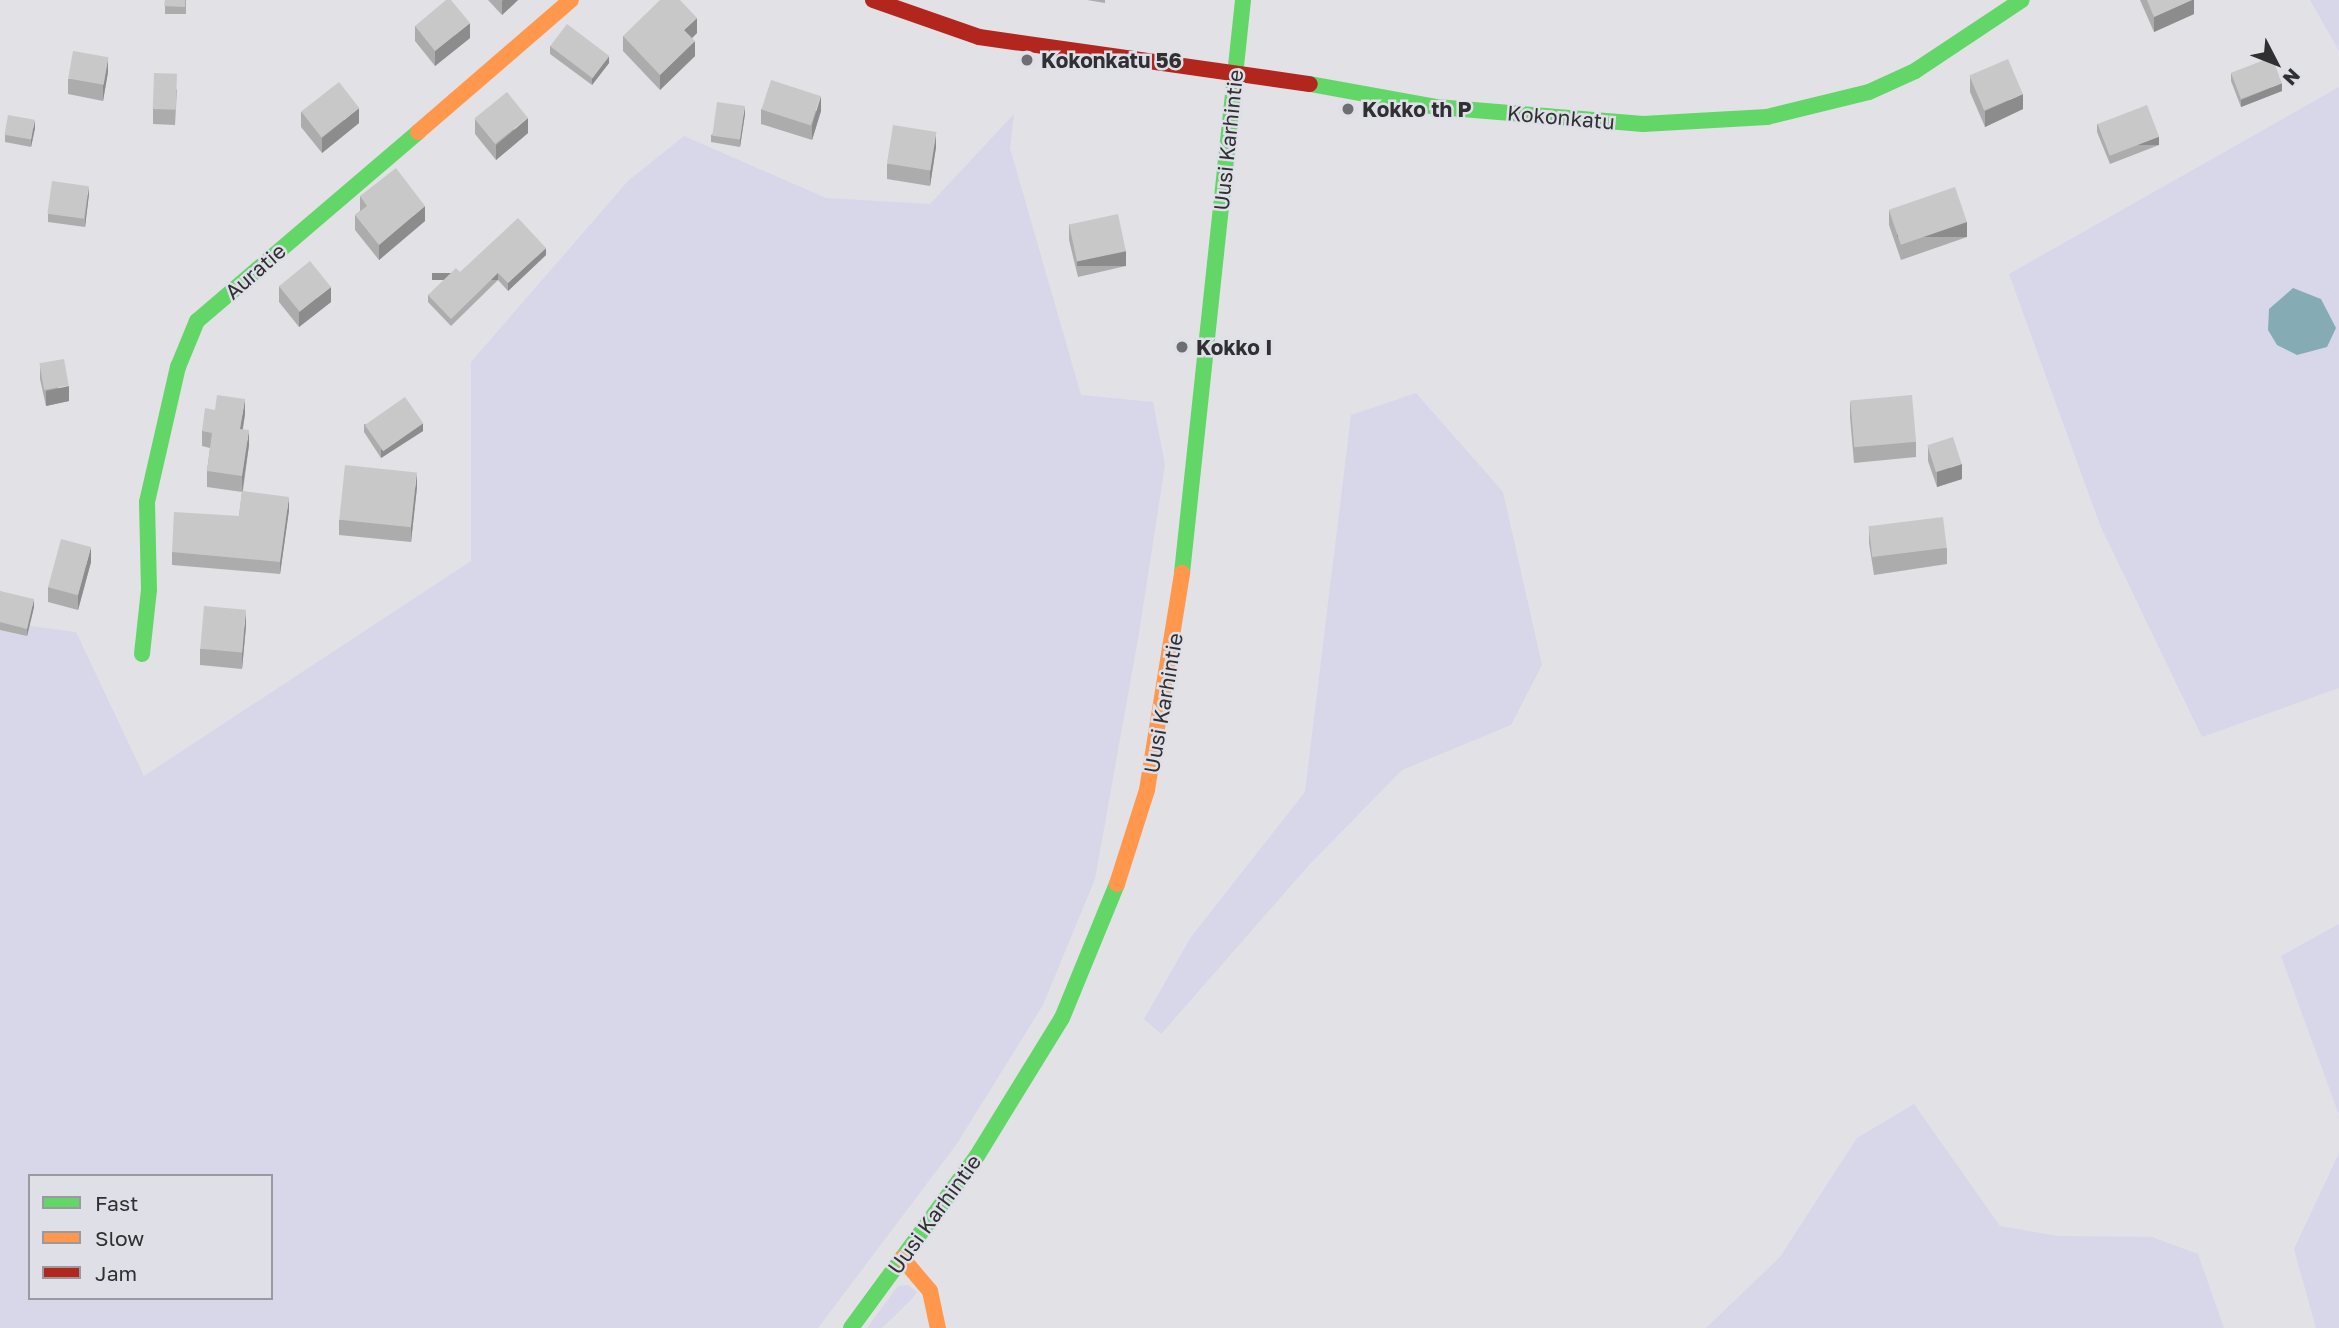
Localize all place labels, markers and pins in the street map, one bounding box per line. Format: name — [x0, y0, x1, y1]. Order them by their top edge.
place label: Kokonkatu 56 — [1041, 47, 1182, 73]
marker: Kokonkatu 56 — [1019, 52, 1035, 68]
place label: Kokko th P — [1362, 96, 1472, 122]
marker: Kokko th P — [1340, 101, 1356, 117]
place label: Kokko I — [1196, 334, 1272, 360]
marker: Kokko I — [1174, 339, 1190, 355]

